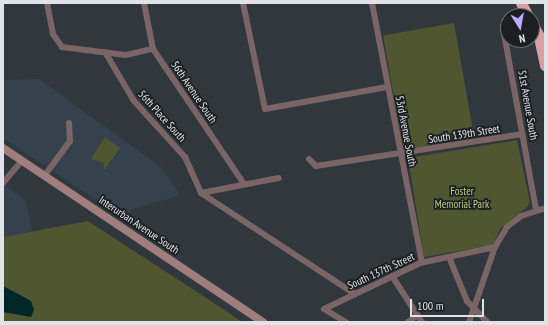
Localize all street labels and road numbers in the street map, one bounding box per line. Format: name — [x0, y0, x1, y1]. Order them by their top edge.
street label: 56th Avenue South — [168, 58, 220, 126]
street label: 51st Avenue South — [515, 69, 541, 141]
street label: 56th Place South — [135, 88, 189, 144]
street label: 53rd Avenue South — [393, 94, 419, 168]
street label: South 139th Street — [427, 122, 501, 146]
street label: Interurban Avenue South — [96, 193, 182, 257]
street label: South 137th Street — [346, 250, 416, 292]

